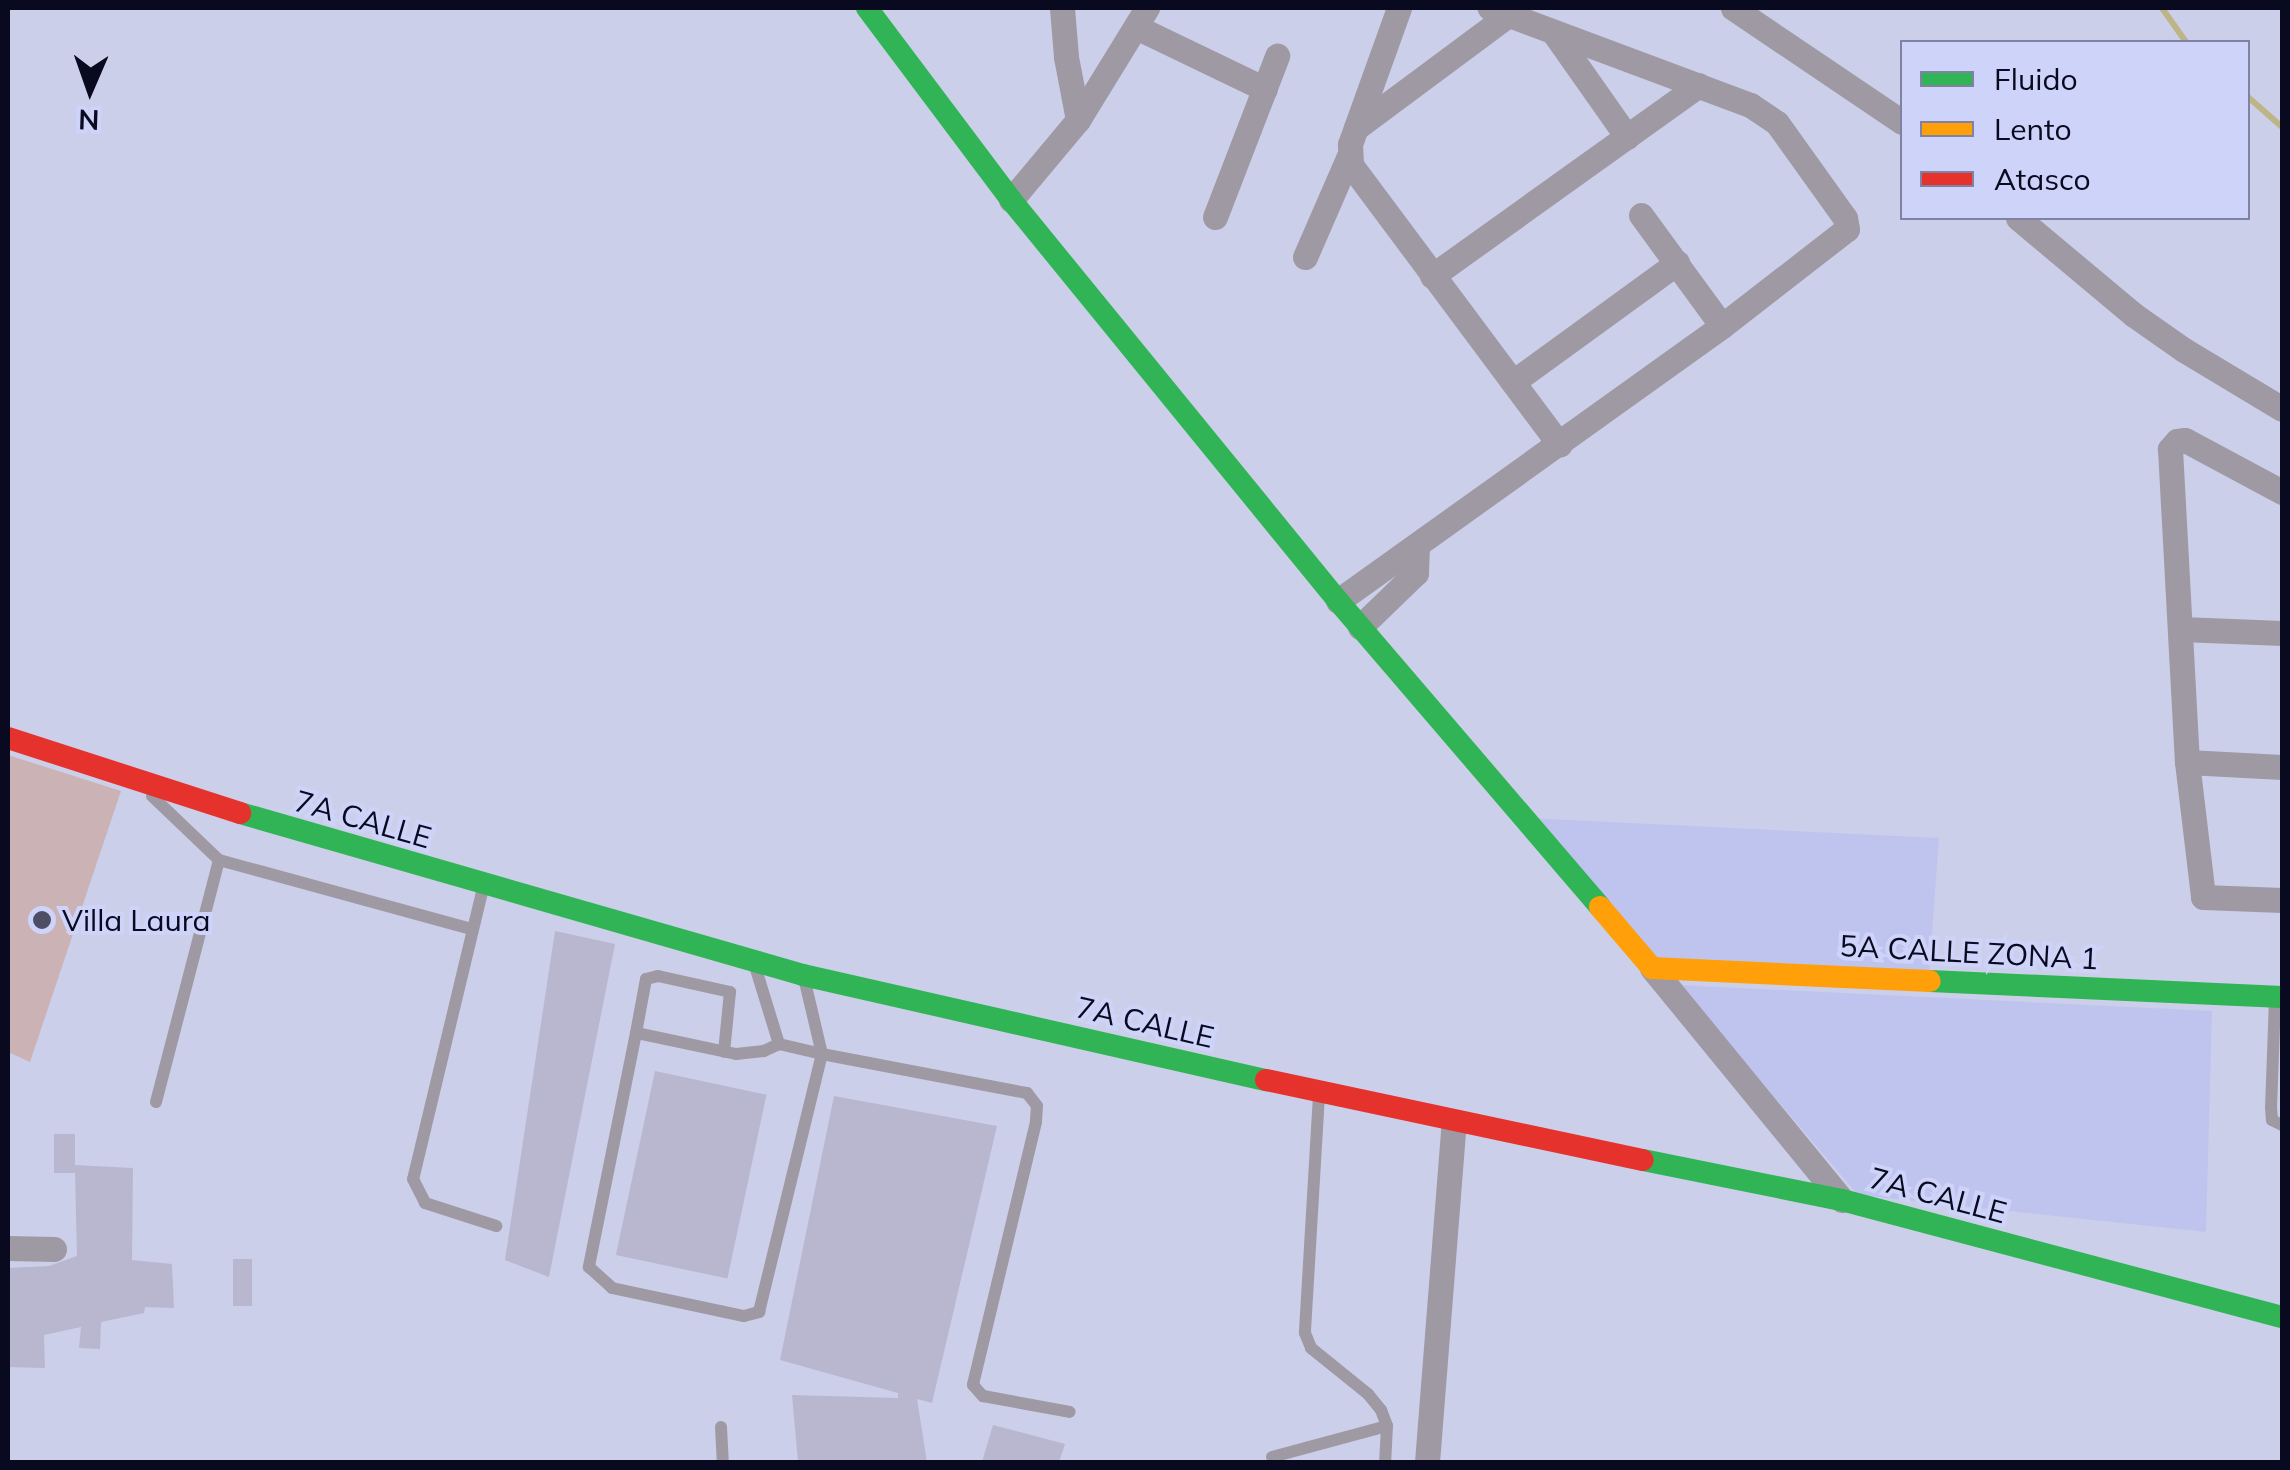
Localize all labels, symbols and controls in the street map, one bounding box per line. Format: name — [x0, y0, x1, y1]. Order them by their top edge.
north arrow — [40, 40, 140, 140]
legend — [1900, 40, 2250, 220]
text: Fluido — [1994, 60, 2078, 98]
text: N — [78, 103, 100, 138]
text: Lento — [1994, 110, 2072, 148]
text: Atasco — [1994, 160, 2091, 198]
street label: 7A CALLE — [291, 782, 435, 856]
place label: Villa Laura — [62, 902, 211, 938]
marker: Villa Laura — [31, 909, 53, 931]
street label: 5A CALLE ZONA 1 — [1839, 927, 2099, 977]
street label: 7A CALLE — [1073, 989, 1217, 1055]
street label: 7A CALLE — [1866, 1159, 2010, 1231]

